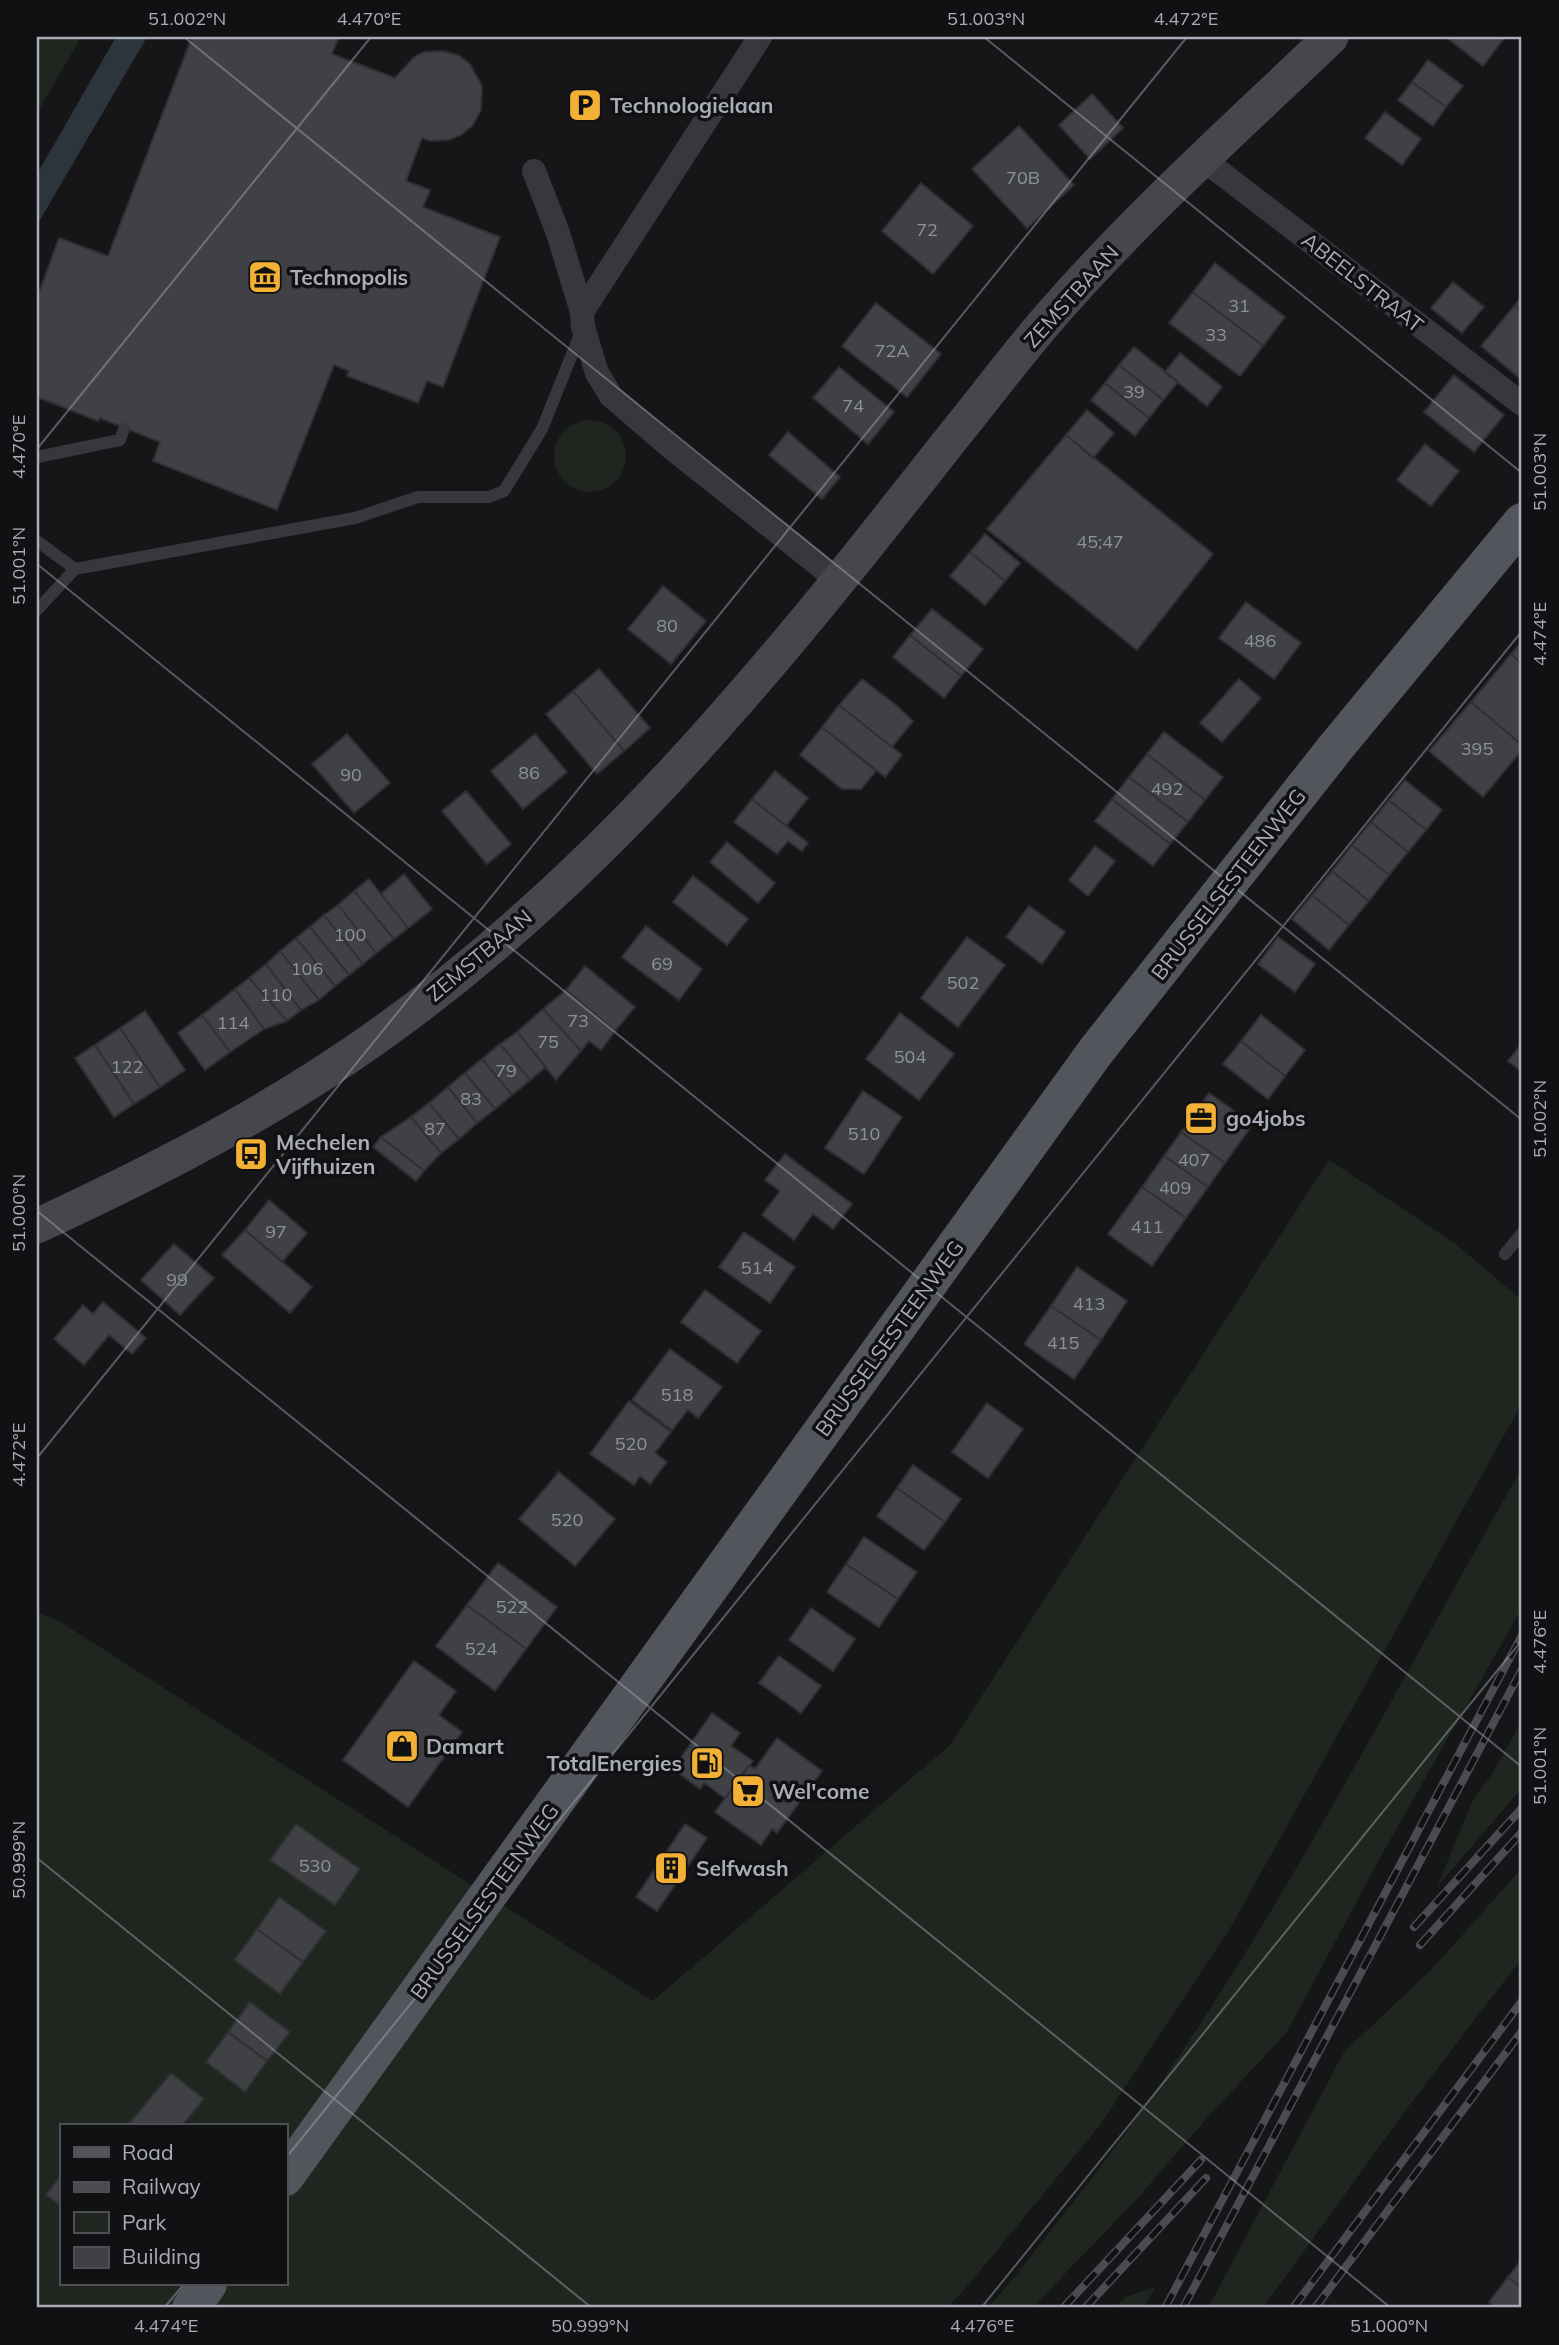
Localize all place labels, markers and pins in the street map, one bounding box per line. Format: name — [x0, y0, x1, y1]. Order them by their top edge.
parking icon: Technologielaan — [566, 86, 604, 124]
place label: Technologielaan — [610, 92, 773, 118]
museum icon: Technopolis — [246, 258, 284, 296]
place label: Technopolis — [290, 264, 408, 290]
office icon: go4jobs — [1182, 1099, 1220, 1137]
place label: go4jobs — [1226, 1105, 1306, 1131]
place label: Mechelen Vijfhuizen — [275, 1129, 376, 1179]
bus stop icon: Mechelen Vijfhuizen — [232, 1135, 270, 1173]
shop icon: Damart — [383, 1727, 421, 1765]
place label: Damart — [426, 1733, 504, 1759]
fuel station icon: TotalEnergies — [688, 1744, 726, 1782]
place label: TotalEnergies — [547, 1750, 682, 1776]
supermarket icon: Wel'come — [729, 1772, 767, 1810]
place label: Wel'come — [772, 1778, 870, 1804]
building icon: Selfwash — [652, 1849, 690, 1887]
place label: Selfwash — [696, 1855, 789, 1881]

